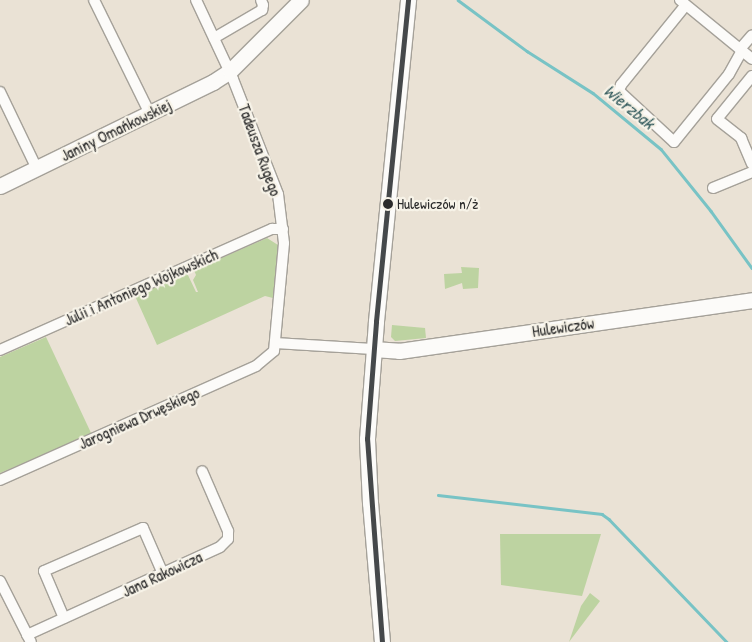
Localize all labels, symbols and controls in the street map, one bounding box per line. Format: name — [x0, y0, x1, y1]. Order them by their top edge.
water label: Wierzbak — [599, 80, 659, 134]
street label: Janiny Omańkowskiej — [57, 95, 175, 165]
street label: Tadeusza Rugego — [234, 101, 286, 199]
place label: Hulewiczów n/ż — [397, 195, 479, 213]
marker: Hulewiczów n/ż — [383, 199, 393, 209]
street label: Julii i Antoniego Wojkowskich — [61, 244, 221, 330]
street label: Hulewiczów — [531, 313, 595, 341]
street label: Jarogniewa Drwęskiego — [76, 383, 202, 453]
street label: Jana Rakowicza — [119, 547, 205, 601]

